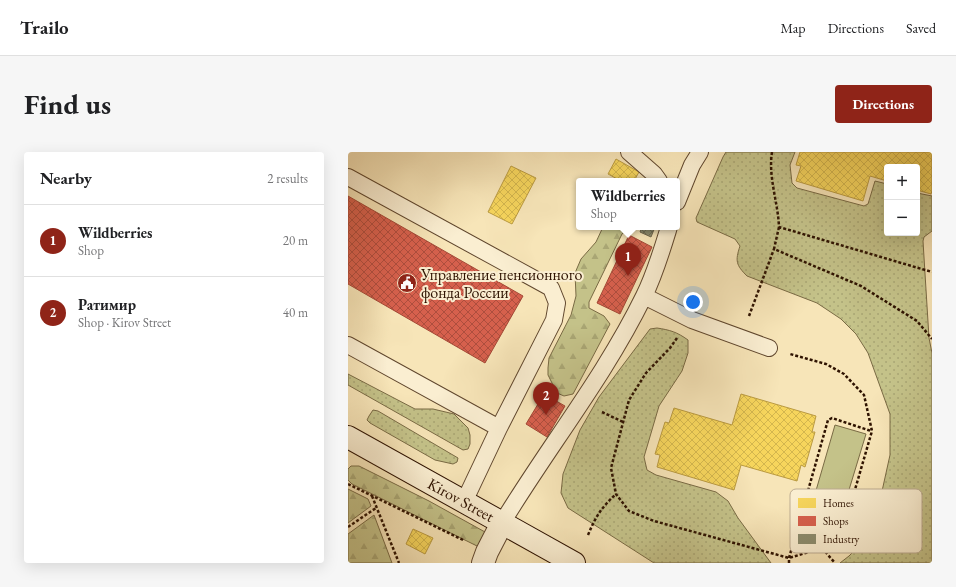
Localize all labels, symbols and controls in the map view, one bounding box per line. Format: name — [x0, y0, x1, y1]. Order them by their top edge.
text: Trailo — [20, 15, 69, 40]
text: Map — [780, 19, 806, 37]
text: Directions — [828, 19, 884, 37]
text: Saved — [906, 19, 936, 37]
button: Directions — [835, 85, 932, 123]
text: Find us — [24, 86, 111, 122]
map controls — [884, 164, 920, 236]
button: + — [884, 164, 920, 200]
text: Nearby — [40, 167, 92, 189]
text: 2 results — [267, 170, 308, 187]
popup — [576, 178, 680, 230]
text: Wildberries — [591, 186, 665, 205]
button: − — [884, 200, 920, 236]
text: Shop — [591, 205, 617, 222]
text: Wildberries — [78, 223, 153, 242]
text: 1 — [50, 232, 56, 249]
text: 20 m — [283, 232, 308, 249]
text: Shop — [78, 242, 104, 259]
pin: 1 — [615, 243, 641, 276]
place label: Управление пенсионного фонда России — [420, 264, 582, 303]
public building icon: Управление пенсионного фонда России — [396, 272, 418, 294]
your location — [683, 292, 703, 312]
text: Ратимир — [78, 295, 136, 314]
text: 2 — [50, 304, 56, 321]
text: 40 m — [283, 304, 308, 321]
text: Shop · Kirov Street — [78, 314, 171, 331]
pin: 2 — [533, 382, 559, 415]
street label: Kirov Street — [424, 473, 498, 527]
legend — [790, 489, 922, 553]
text: Homes — [823, 496, 854, 510]
text: Shops — [823, 514, 849, 528]
text: Industry — [823, 532, 860, 546]

